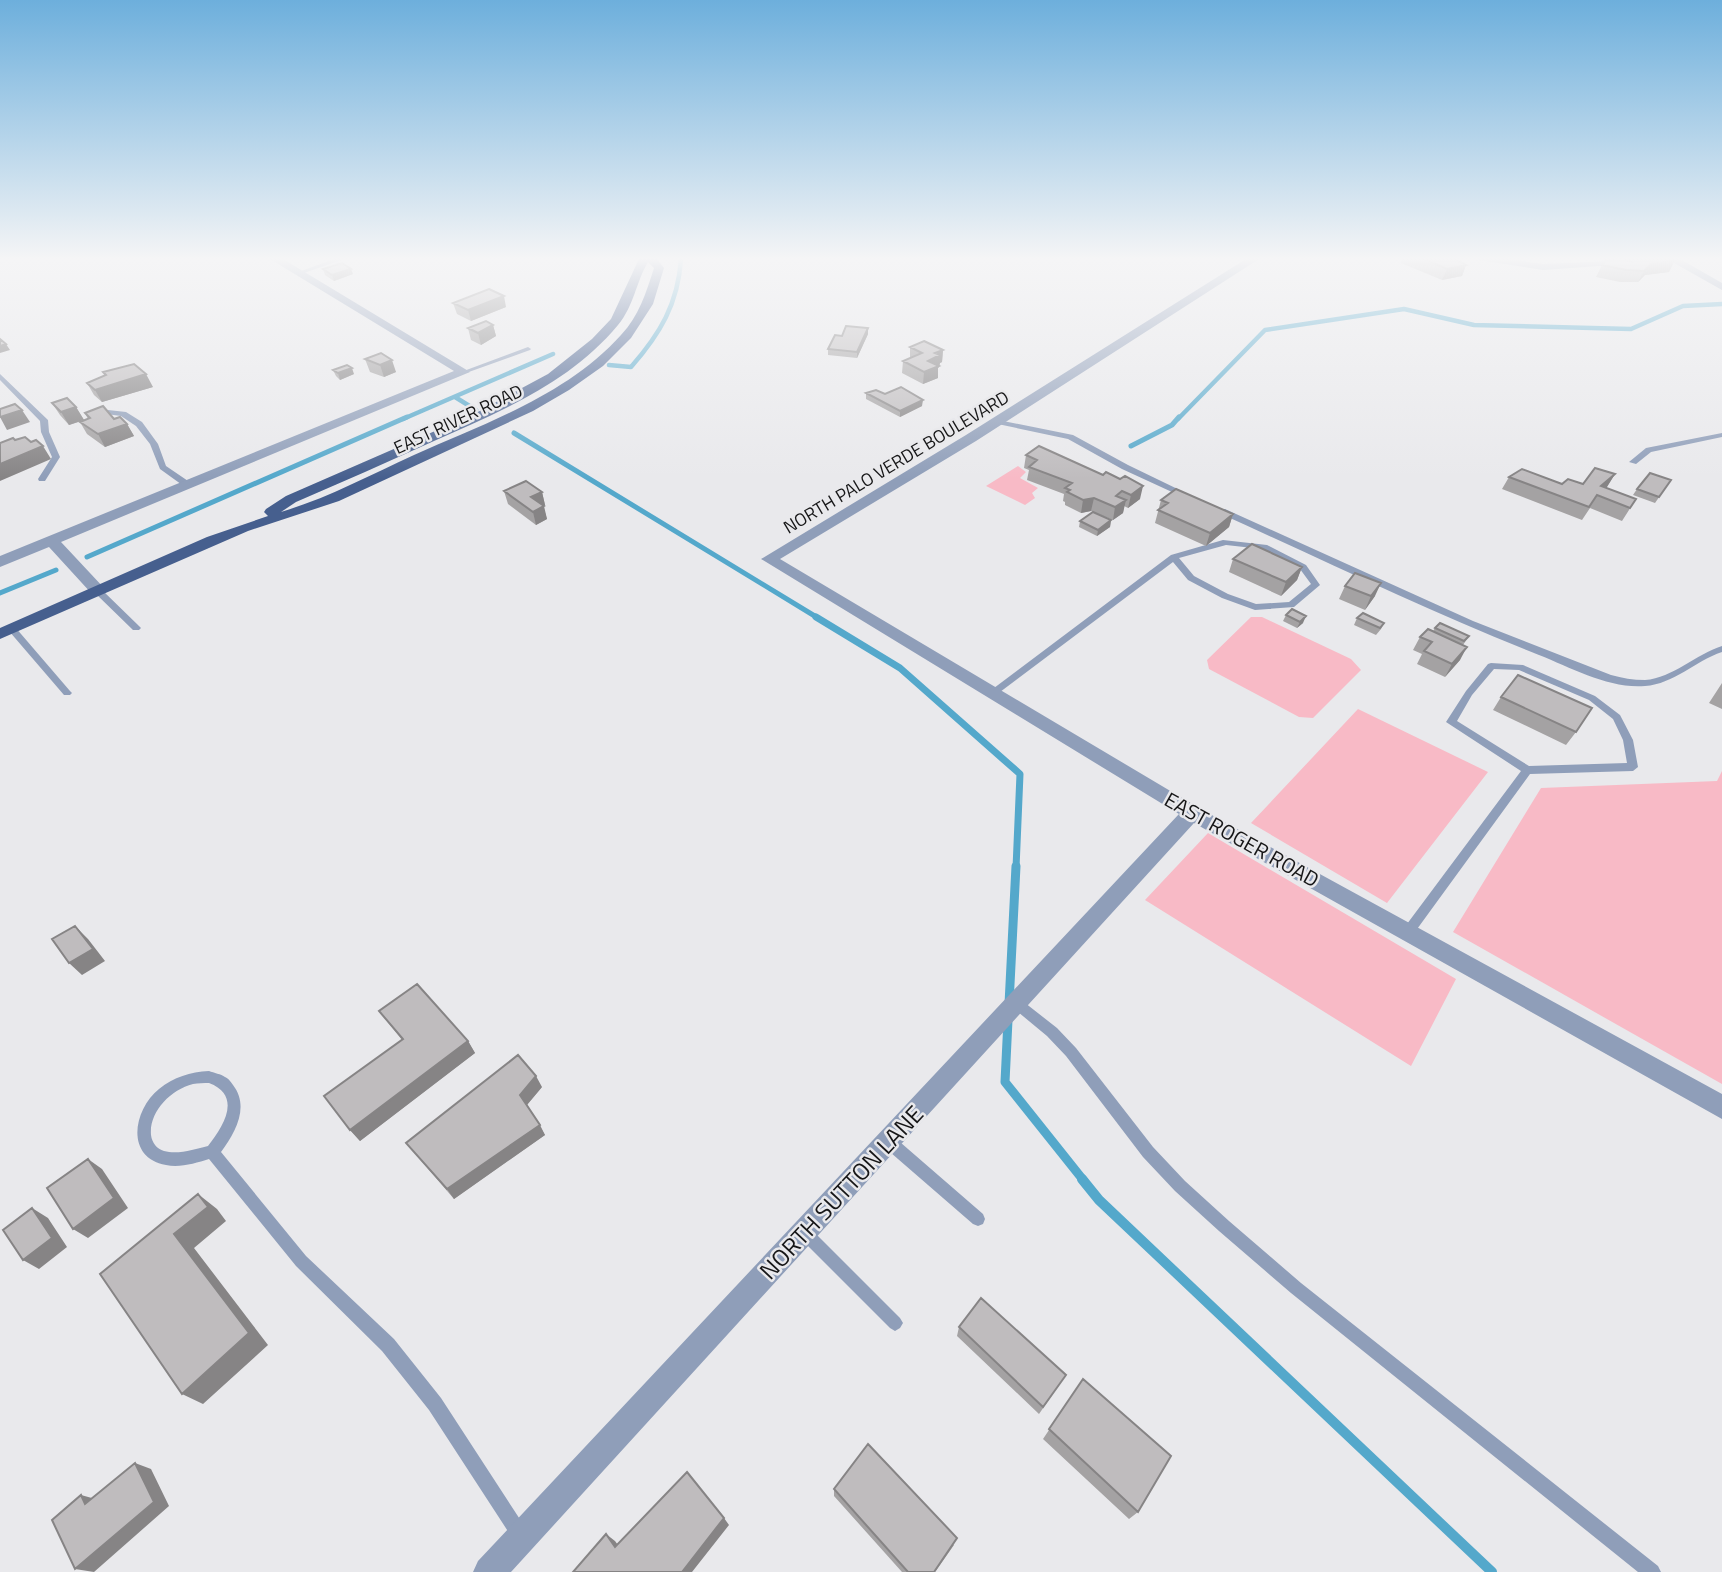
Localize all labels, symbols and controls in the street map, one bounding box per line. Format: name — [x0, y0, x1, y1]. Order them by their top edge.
street label: EAST RIVER ROAD — [389, 377, 527, 461]
street label: NORTH PALO VERDE BOULEVARD — [778, 384, 1014, 540]
street label: EAST ROGER ROAD — [1159, 783, 1325, 895]
street label: NORTH SUTTON LANE — [751, 1097, 931, 1287]

